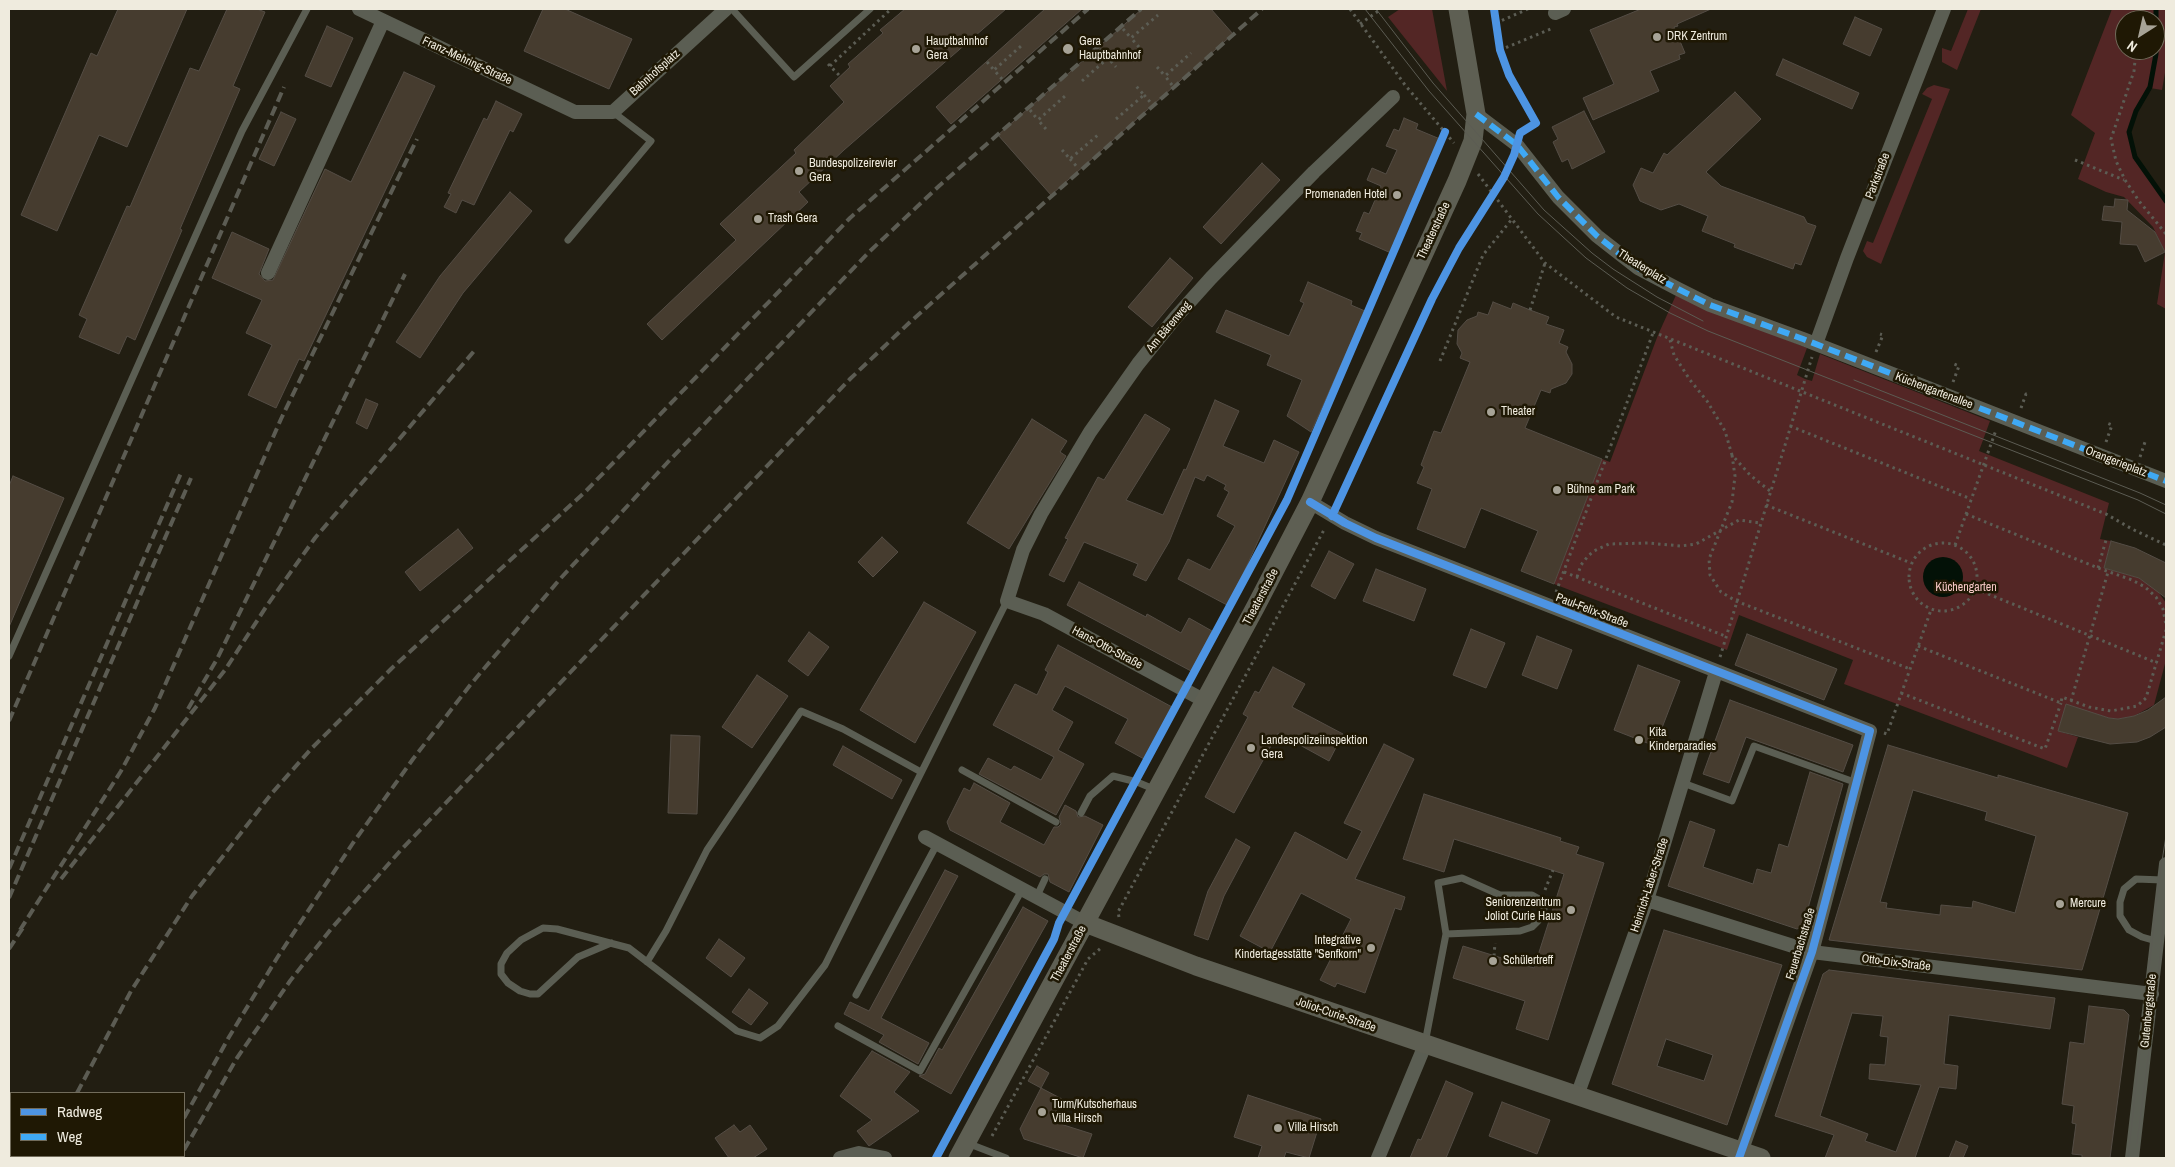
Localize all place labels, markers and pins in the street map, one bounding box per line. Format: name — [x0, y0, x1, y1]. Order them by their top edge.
place label: DRK Zentrum — [1667, 30, 1727, 44]
marker: DRK Zentrum — [1651, 31, 1663, 43]
place label: Hauptbahnhof Gera — [926, 35, 988, 63]
place label: Gera Hauptbahnhof — [1079, 35, 1141, 63]
marker: Gera Hauptbahnhof — [1061, 42, 1075, 56]
marker: Hauptbahnhof Gera — [910, 43, 922, 55]
place label: Bundespolizeirevier Gera — [809, 157, 897, 185]
marker: Bundespolizeirevier Gera — [793, 165, 805, 177]
place label: Promenaden Hotel — [1305, 188, 1387, 202]
marker: Promenaden Hotel — [1391, 189, 1403, 201]
place label: Trash Gera — [768, 212, 817, 226]
marker: Trash Gera — [752, 213, 764, 225]
place label: Theater — [1501, 405, 1535, 419]
marker: Theater — [1485, 406, 1497, 418]
place label: Bühne am Park — [1567, 483, 1635, 497]
marker: Bühne am Park — [1551, 484, 1563, 496]
place label: Kita Kinderparadies — [1649, 726, 1716, 754]
place label: Landespolizeiinspektion Gera — [1261, 734, 1368, 762]
marker: Kita Kinderparadies — [1633, 734, 1645, 746]
marker: Landespolizeiinspektion Gera — [1245, 742, 1257, 754]
place label: Seniorenzentrum Joliot Curie Haus — [1485, 896, 1561, 924]
place label: Mercure — [2070, 897, 2106, 911]
marker: Mercure — [2054, 898, 2066, 910]
marker: Seniorenzentrum Joliot Curie Haus — [1565, 904, 1577, 916]
place label: Integrative Kindertagesstätte "Senfkorn" — [1235, 934, 1361, 962]
marker: Integrative Kindertagesstätte "Senfkorn" — [1365, 942, 1377, 954]
place label: Schülertreff — [1503, 954, 1553, 968]
marker: Schülertreff — [1487, 955, 1499, 967]
place label: Turm/Kutscherhaus Villa Hirsch — [1052, 1098, 1137, 1126]
marker: Turm/Kutscherhaus Villa Hirsch — [1036, 1106, 1048, 1118]
place label: Villa Hirsch — [1288, 1121, 1338, 1135]
marker: Villa Hirsch — [1272, 1122, 1284, 1134]

